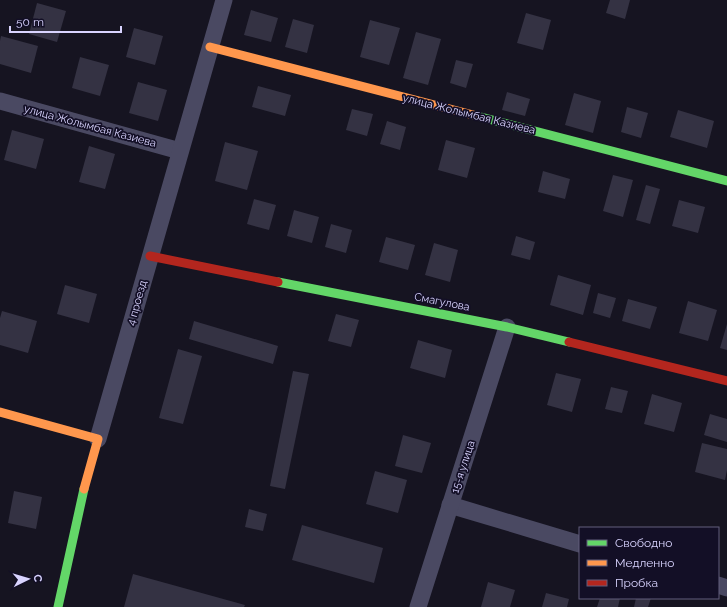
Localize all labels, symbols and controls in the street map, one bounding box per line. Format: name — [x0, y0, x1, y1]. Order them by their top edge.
scale bar — [10, 8, 121, 34]
text: 50 m — [16, 15, 44, 29]
street label: улица Жолымбая Казиева — [401, 91, 537, 137]
street label: улица Жолымбая Казиева — [22, 102, 158, 150]
street label: 4 проезд — [124, 278, 150, 327]
street label: Смагулова — [413, 290, 471, 314]
street label: 15-я улица — [448, 439, 478, 495]
legend — [579, 527, 719, 599]
text: Свободно — [615, 536, 672, 550]
text: Медленно — [615, 556, 674, 570]
north arrow — [8, 559, 48, 599]
text: С — [31, 574, 44, 583]
text: Пробка — [615, 576, 658, 590]

